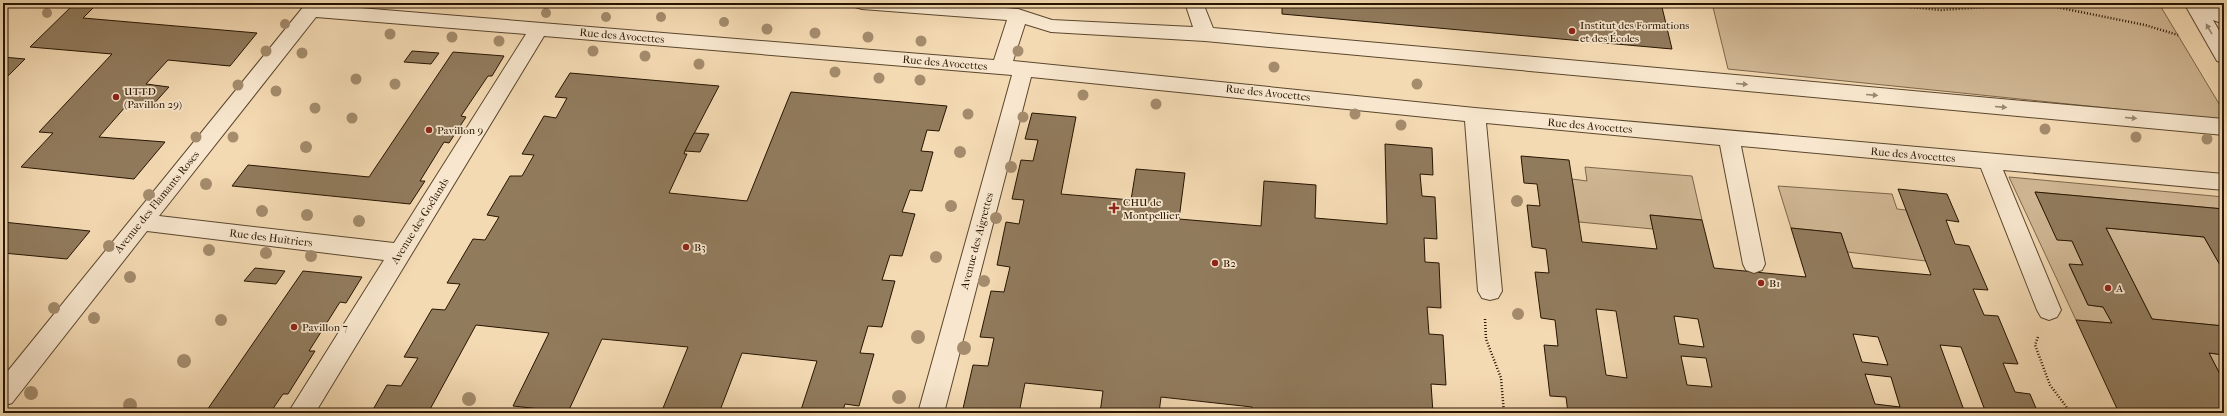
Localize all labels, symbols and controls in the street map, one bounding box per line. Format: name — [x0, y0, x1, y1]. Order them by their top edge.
place label: Institut des Formations et des Écoles — [1580, 19, 1689, 45]
one-way arrow — [2205, 23, 2212, 35]
street label: Rue des Avocettes — [579, 26, 665, 46]
marker: Institut des Formations et des Écoles — [1567, 26, 1577, 36]
street label: Rue des Avocettes — [902, 53, 988, 73]
one-way arrow — [1736, 80, 1748, 87]
street label: Rue des Avocettes — [1225, 82, 1311, 104]
place label: UTTD (Pavillon 29) — [124, 85, 182, 111]
marker: UTTD (Pavillon 29) — [111, 92, 121, 102]
one-way arrow — [1866, 92, 1878, 99]
one-way arrow — [1995, 103, 2007, 110]
one-way arrow — [2125, 115, 2137, 122]
street label: Rue des Avocettes — [1547, 116, 1633, 136]
place label: Pavillon 9 — [437, 124, 483, 137]
marker: Pavillon 9 — [424, 125, 434, 135]
street label: Rue des Avocettes — [1870, 145, 1956, 165]
street label: Avenue des Flamants Roses — [111, 148, 202, 256]
street label: Avenue des Goélands — [388, 176, 452, 267]
street label: Avenue des Aigrettes — [958, 191, 996, 292]
place label: CHU de Montpellier — [1123, 196, 1180, 222]
marker: CHU de Montpellier — [1108, 202, 1120, 214]
street label: Rue des Huîtriers — [229, 226, 313, 250]
place label: B3 — [694, 241, 706, 254]
marker: B3 — [681, 242, 691, 252]
place label: B2 — [1223, 257, 1236, 270]
marker: B2 — [1210, 258, 1220, 268]
place label: B1 — [1769, 277, 1780, 290]
marker: B1 — [1756, 278, 1766, 288]
place label: A — [2115, 282, 2124, 295]
marker: A — [2103, 283, 2113, 293]
place label: Pavillon 7 — [302, 321, 348, 334]
marker: Pavillon 7 — [289, 322, 299, 332]

